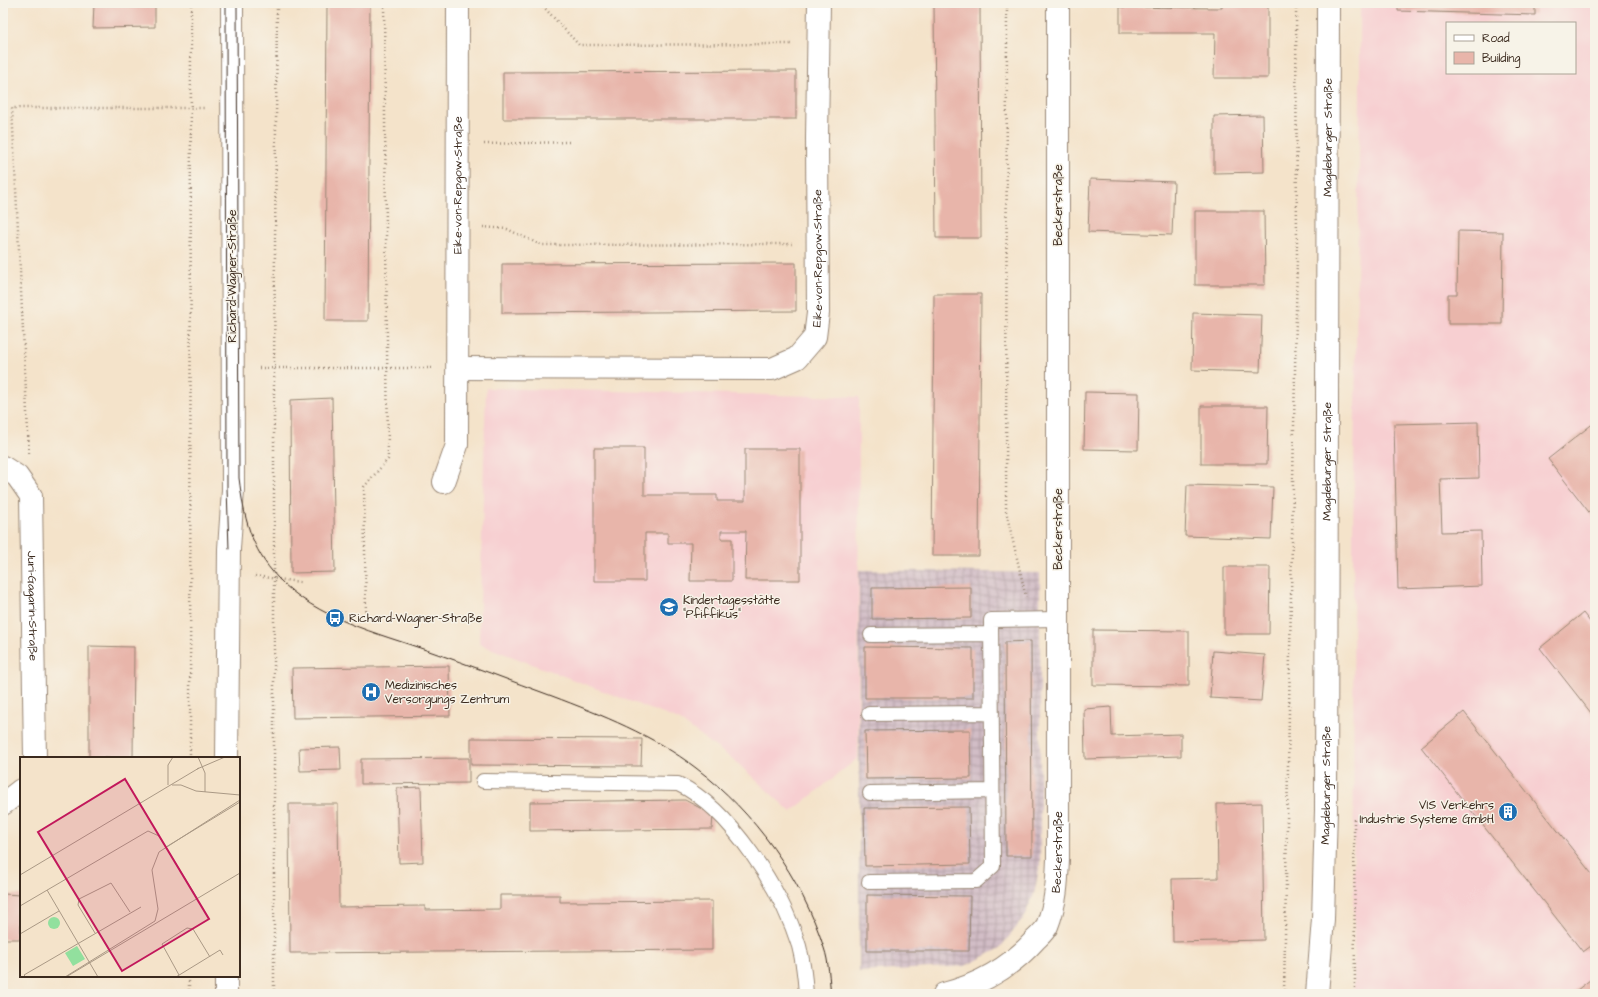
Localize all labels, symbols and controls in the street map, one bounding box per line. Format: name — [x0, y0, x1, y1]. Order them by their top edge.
legend — [1446, 22, 1576, 74]
text: Road — [1482, 30, 1510, 47]
text: Building — [1482, 50, 1520, 68]
street label: Magdeburger Straße — [1320, 77, 1338, 197]
street label: Eike-von-Repgow-Straße — [449, 116, 468, 254]
street label: Beckerstraße — [1050, 164, 1067, 246]
street label: Eike-von-Repgow-Straße — [808, 189, 828, 328]
street label: Richard-Wagner-Straße — [224, 209, 242, 343]
street label: Magdeburger Straße — [1319, 401, 1337, 521]
street label: Beckerstraße — [1050, 488, 1067, 570]
street label: Juri-Gagarin-Straße — [22, 551, 42, 662]
place label: Kindertagesstätte "Pfiffikus" — [683, 592, 781, 623]
school or university icon: Kindertagesstätte "Pfiffikus" — [658, 596, 680, 618]
bus stop icon: Richard-Wagner-Straße — [324, 607, 346, 629]
place label: Richard-Wagner-Straße — [349, 610, 483, 628]
place label: Medizinisches Versorgungs Zentrum — [385, 677, 510, 709]
hospital icon: Medizinisches Versorgungs Zentrum — [360, 681, 382, 703]
street label: Magdeburger Straße — [1317, 725, 1336, 845]
inset map — [20, 757, 240, 977]
place label: VIS Verkehrs Industrie Systeme GmbH — [1359, 797, 1494, 829]
building icon: VIS Verkehrs Industrie Systeme GmbH — [1497, 801, 1519, 823]
street label: Beckerstraße — [1048, 811, 1067, 894]

